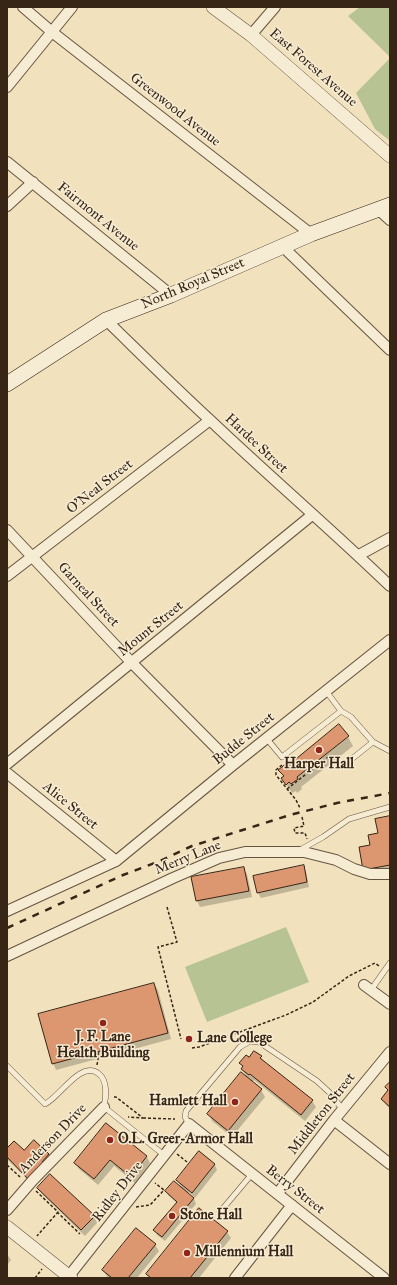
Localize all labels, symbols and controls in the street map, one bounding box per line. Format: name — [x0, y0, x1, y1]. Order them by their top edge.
street label: East Forest Avenue — [266, 25, 360, 111]
street label: Greenwood Avenue — [127, 70, 223, 150]
street label: Fairmont Avenue — [54, 179, 142, 255]
street label: North Royal Street — [139, 255, 247, 313]
street label: Hardee Street — [221, 411, 291, 477]
street label: O'Neal Street — [64, 456, 136, 518]
street label: Garneal Street — [54, 559, 122, 631]
street label: Mount Street — [115, 598, 187, 660]
street label: Budde Street — [210, 709, 278, 769]
marker: Harper Hall — [314, 745, 324, 755]
place label: Harper Hall — [284, 757, 354, 773]
street label: Alice Street — [39, 779, 101, 833]
street label: Merry Lane — [152, 837, 224, 879]
marker: J. F. Lane Health Building — [98, 1018, 108, 1028]
place label: J. F. Lane Health Building — [57, 1030, 149, 1062]
place label: Lane College — [197, 1031, 272, 1047]
marker: Lane College — [184, 1034, 194, 1044]
street label: Middleton Street — [285, 1070, 359, 1158]
place label: Hamlett Hall — [149, 1094, 227, 1110]
marker: Hamlett Hall — [230, 1097, 240, 1107]
street label: Anderson Drive — [16, 1101, 90, 1177]
place label: O.L. Greer-Armor Hall — [118, 1132, 253, 1148]
marker: O.L. Greer-Armor Hall — [105, 1135, 115, 1145]
street label: Ridley Drive — [89, 1158, 147, 1226]
street label: Berry Street — [262, 1162, 328, 1218]
place label: Stone Hall — [180, 1208, 242, 1224]
marker: Stone Hall — [167, 1211, 177, 1221]
place label: Millennium Hall — [195, 1245, 293, 1261]
marker: Millennium Hall — [182, 1248, 192, 1258]

